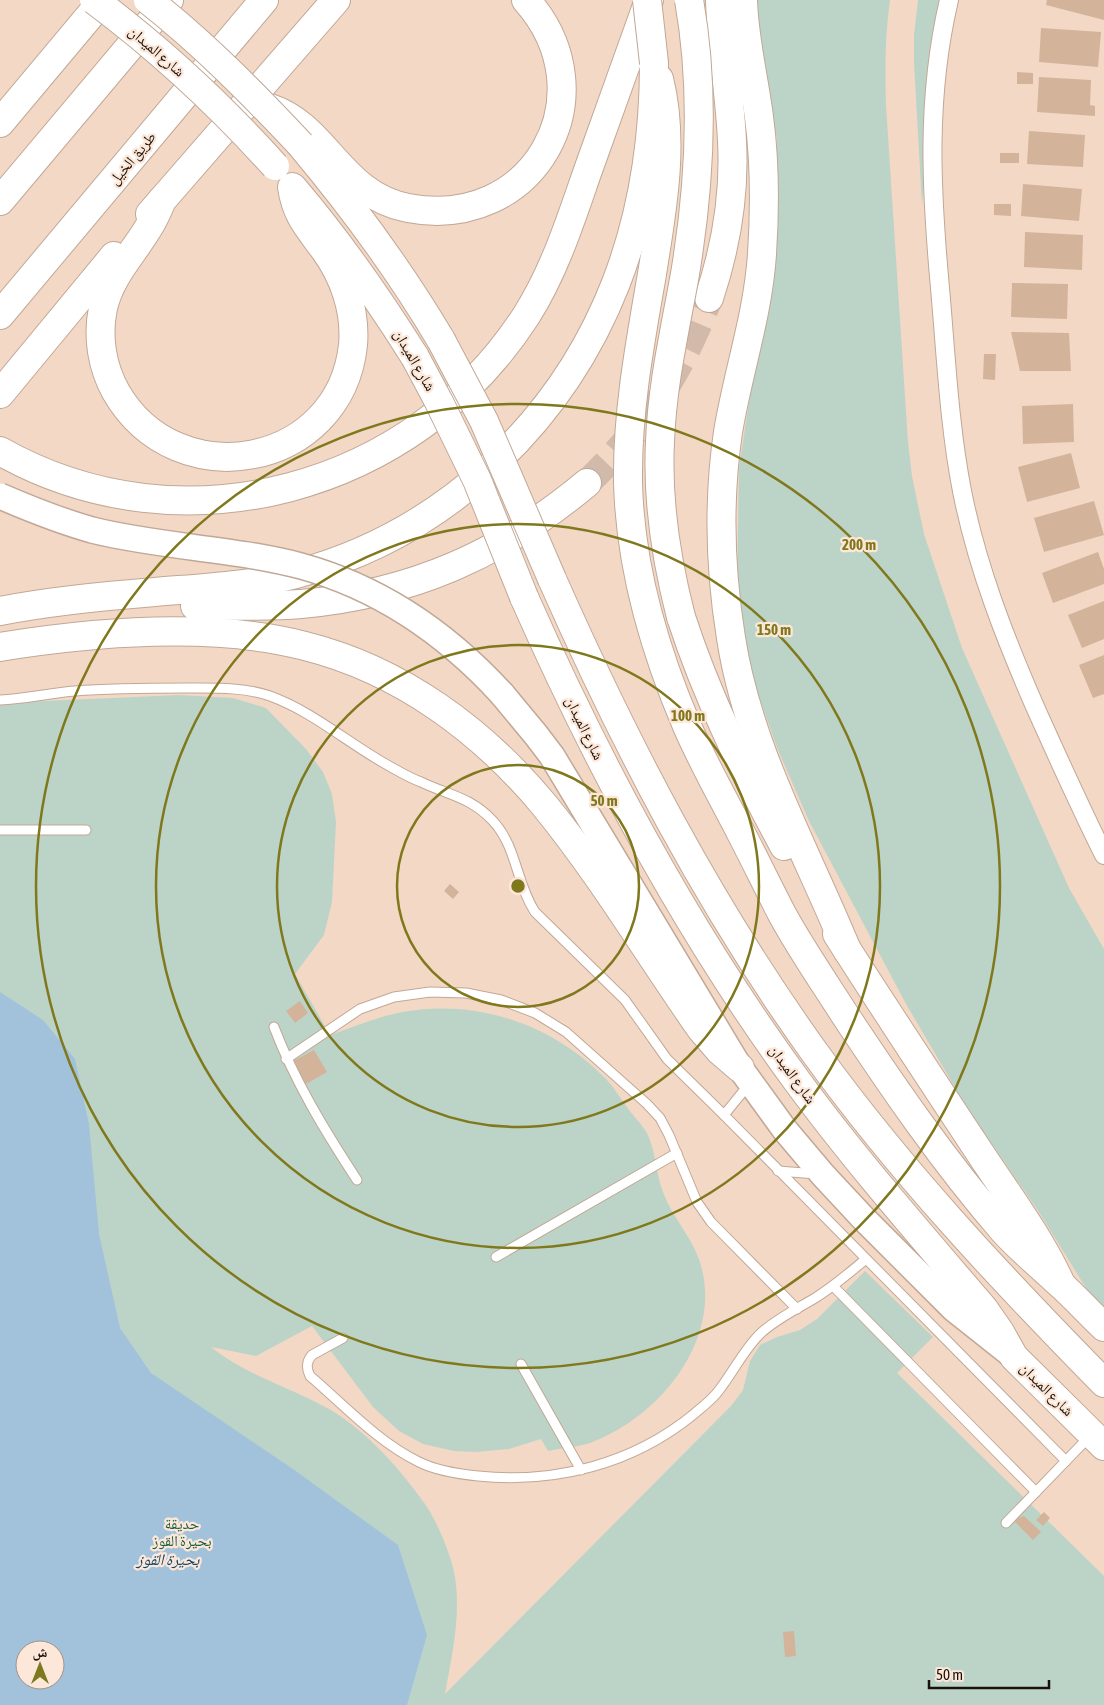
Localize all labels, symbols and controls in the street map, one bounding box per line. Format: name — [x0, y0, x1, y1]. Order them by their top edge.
street label: شارع الميدان — [124, 22, 188, 81]
street label: طريق الخيل — [105, 128, 161, 189]
street label: شارع الميدان — [389, 326, 440, 395]
text: 200 m — [842, 536, 876, 553]
text: 150 m — [757, 621, 791, 638]
street label: شارع الميدان — [561, 694, 608, 763]
text: 100 m — [671, 707, 705, 724]
text: 50 m — [591, 792, 618, 809]
centre of rings — [509, 877, 527, 895]
street label: شارع الميدان — [764, 1041, 820, 1108]
street label: شارع الميدان — [1015, 1359, 1077, 1421]
park label: حديقة بحيرة القوز — [151, 1515, 212, 1550]
water label: بحيرة القوز — [135, 1550, 200, 1569]
north arrow — [15, 1640, 65, 1690]
text: ش — [33, 1644, 48, 1661]
scale bar — [929, 1658, 1049, 1690]
text: 50 m — [936, 1666, 963, 1683]

